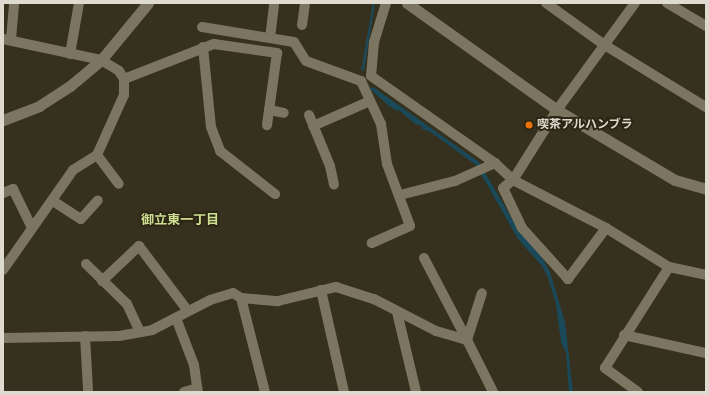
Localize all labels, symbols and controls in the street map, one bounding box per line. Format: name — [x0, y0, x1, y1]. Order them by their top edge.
place label: 喫茶アルハンブラ — [537, 118, 633, 132]
marker: 喫茶アルハンブラ — [524, 120, 534, 130]
district label: 御立東一丁目 — [141, 212, 219, 228]

